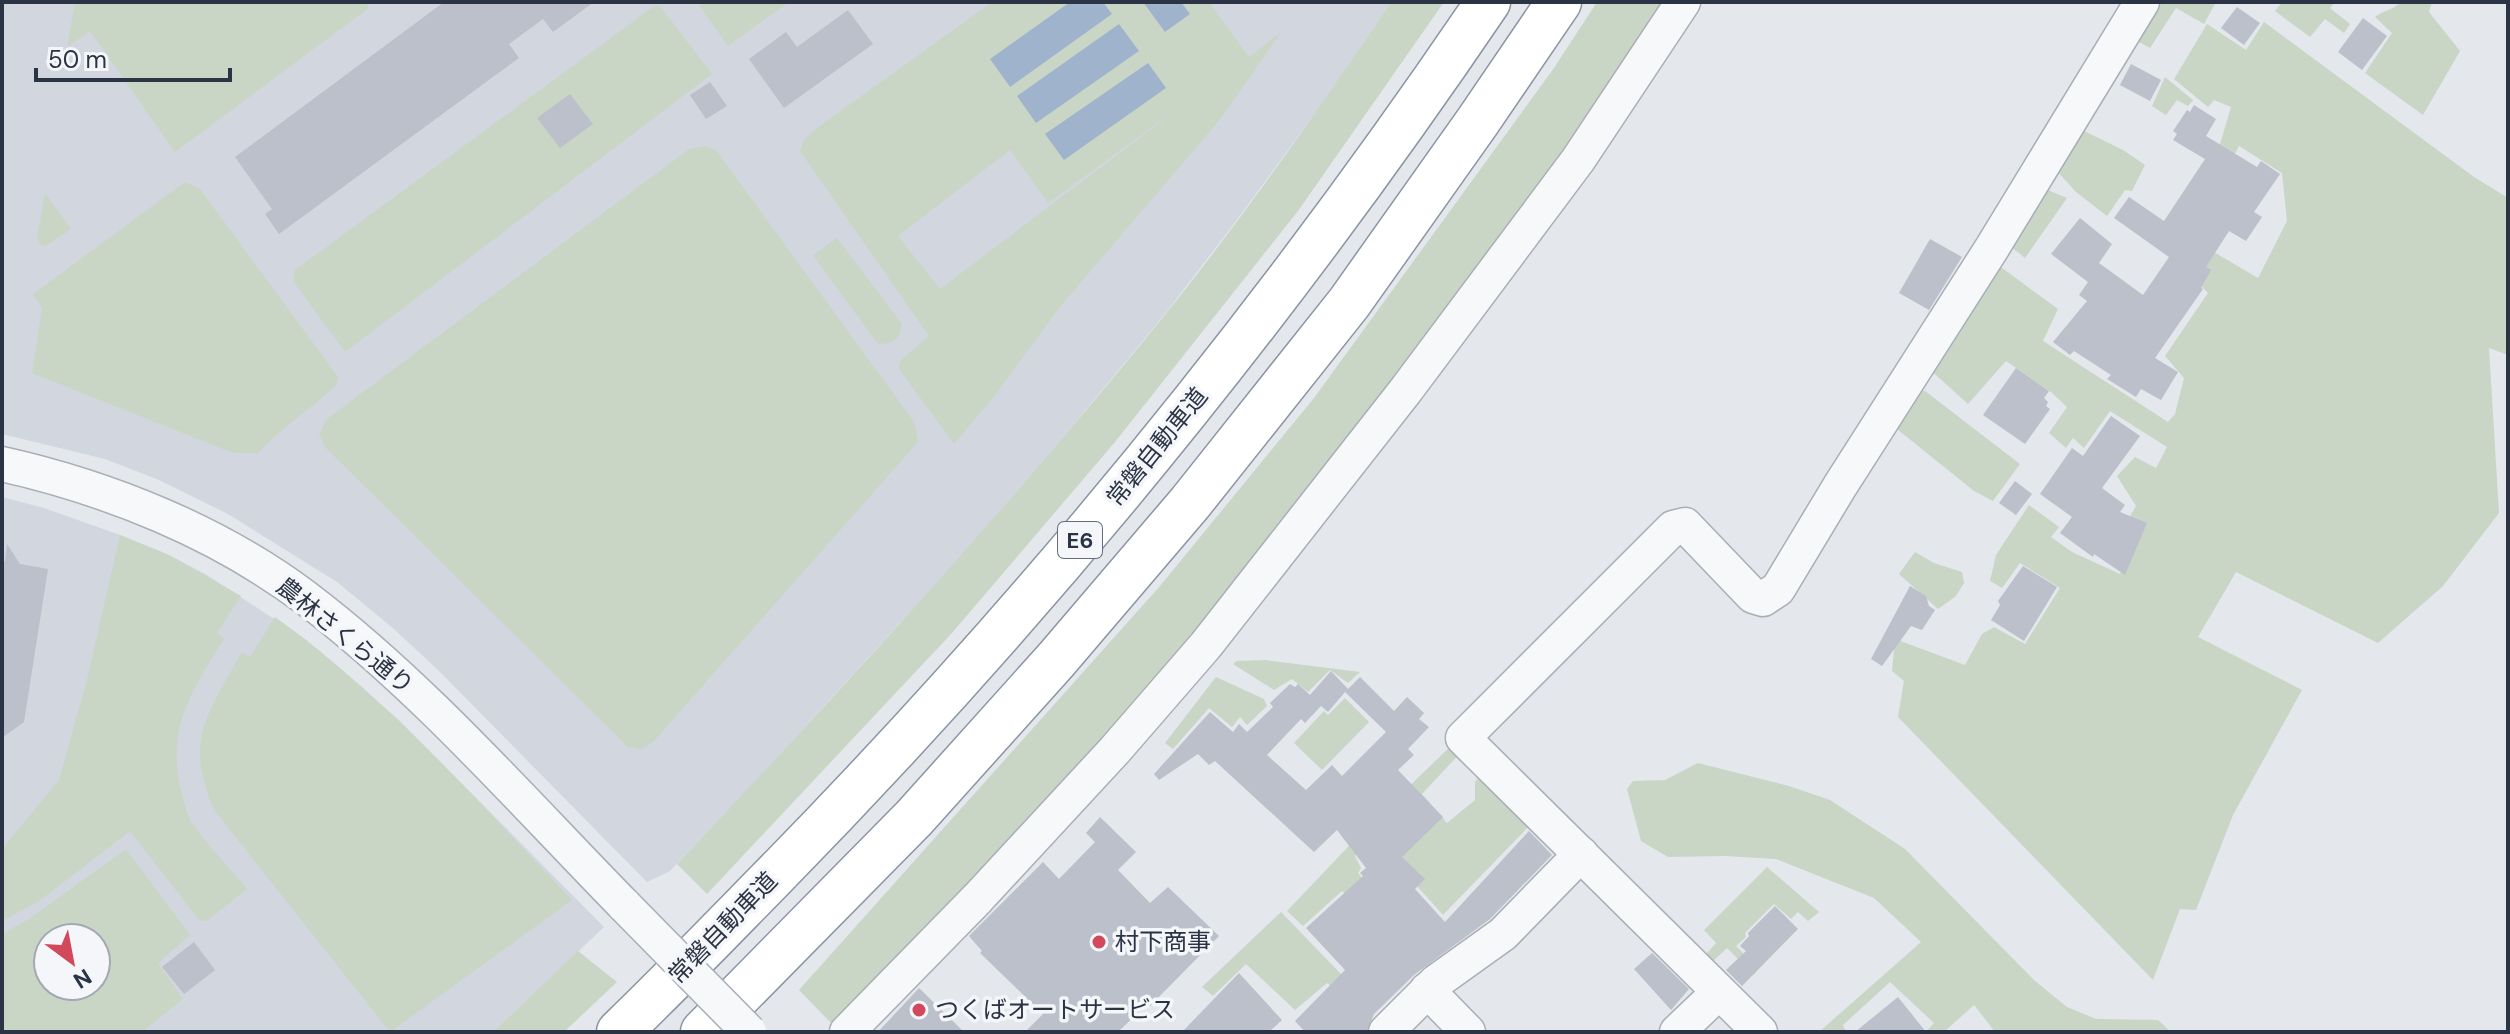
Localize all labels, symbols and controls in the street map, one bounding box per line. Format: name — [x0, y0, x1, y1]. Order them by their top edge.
scale bar — [36, 32, 230, 82]
text: 50 m — [48, 44, 107, 75]
street label: 常磐自動車道 — [1099, 381, 1214, 512]
road number: E6 — [1058, 522, 1102, 558]
street label: 農林さくら通り — [270, 571, 420, 701]
street label: 常磐自動車道 — [661, 865, 784, 990]
north arrow — [32, 922, 112, 1002]
place label: 村下商事 — [1115, 926, 1211, 957]
marker: 村下商事 — [1090, 933, 1108, 951]
text: N — [68, 962, 97, 995]
place label: つくばオートサービス — [935, 994, 1175, 1025]
marker: つくばオートサービス — [910, 1001, 928, 1019]

